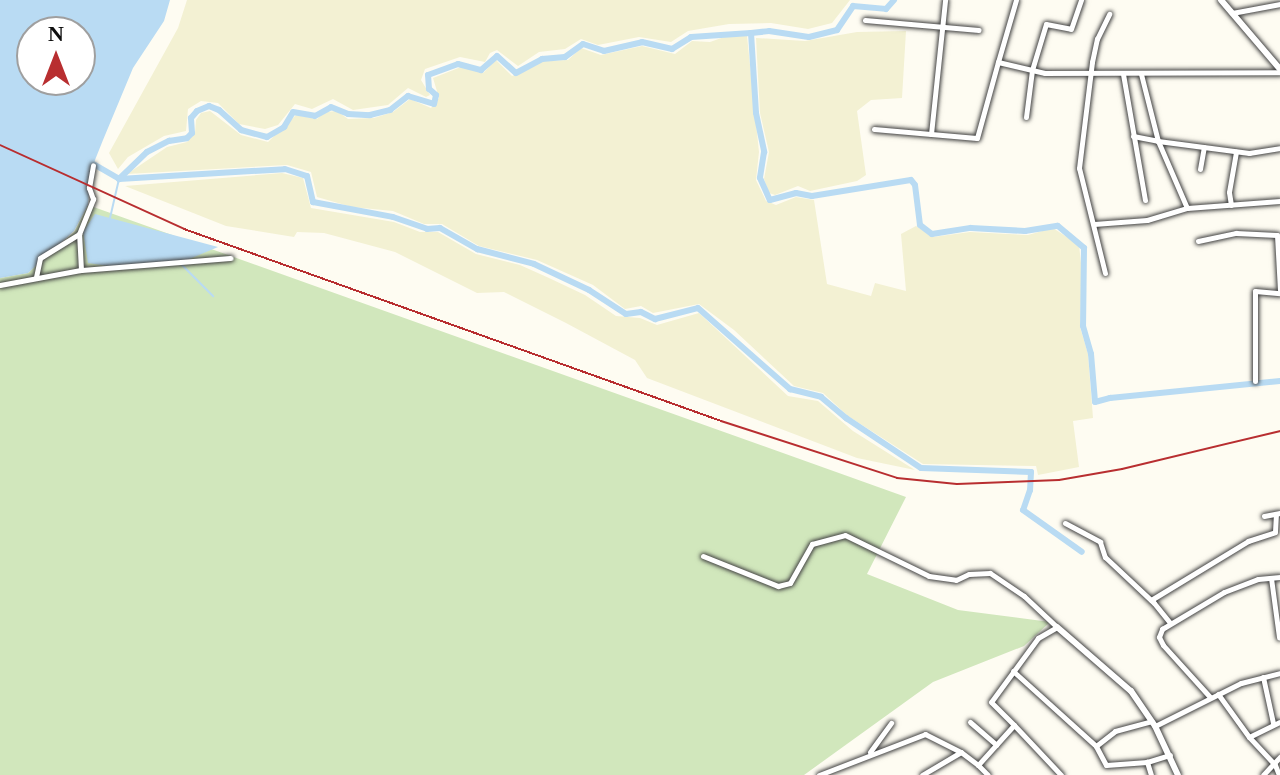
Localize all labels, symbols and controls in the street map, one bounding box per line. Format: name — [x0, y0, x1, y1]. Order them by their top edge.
north arrow — [16, 16, 96, 96]
text: N — [48, 21, 64, 46]

